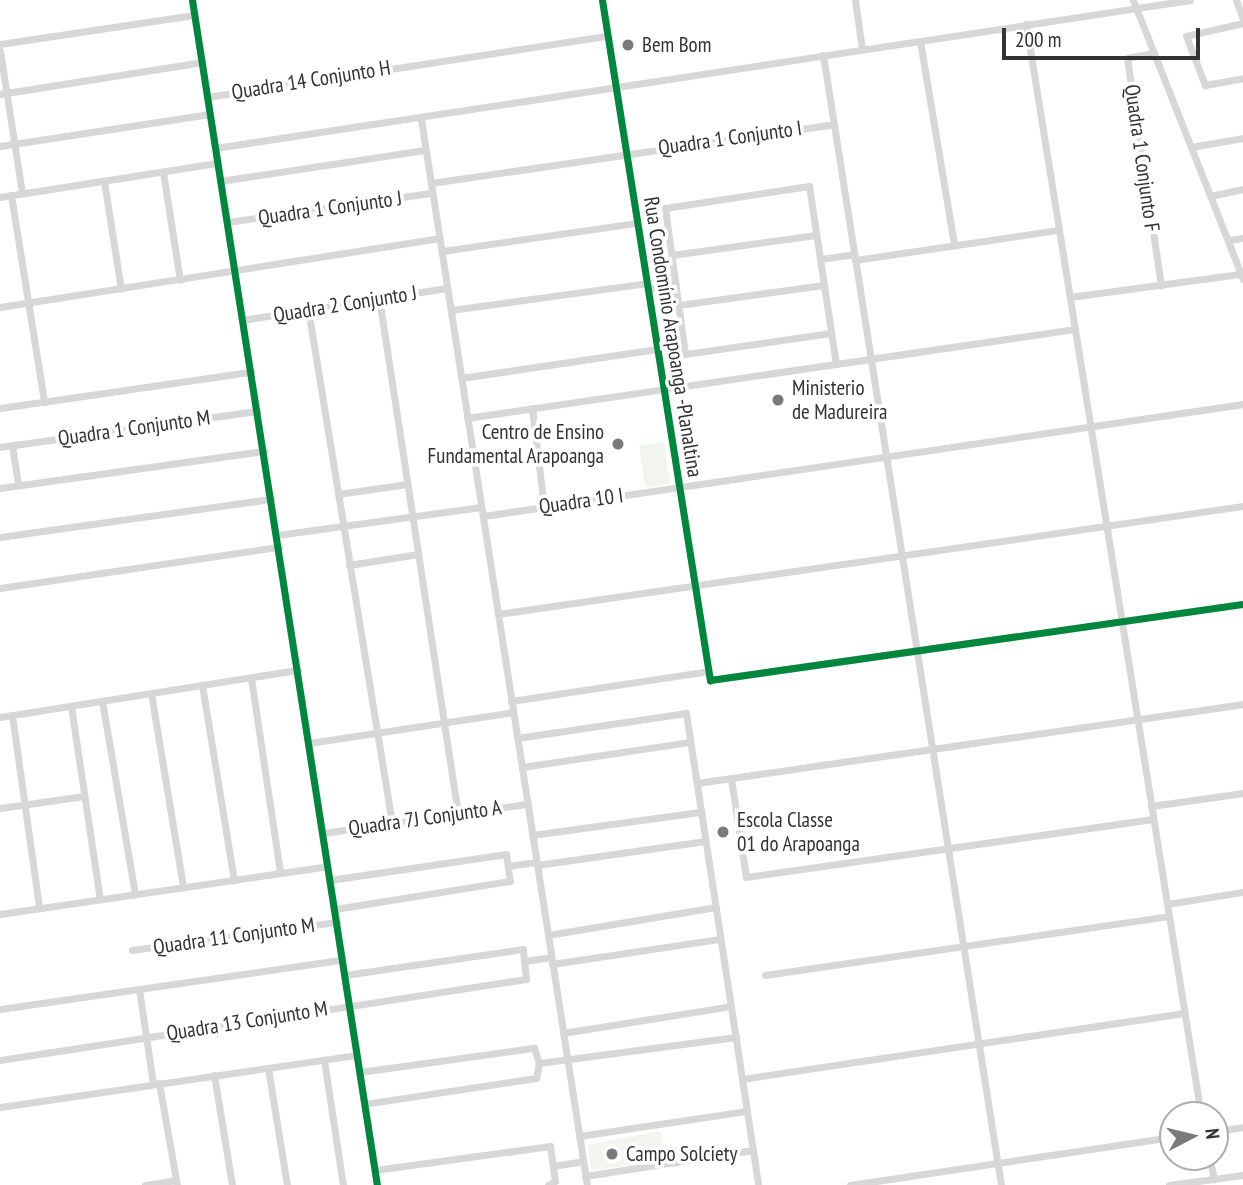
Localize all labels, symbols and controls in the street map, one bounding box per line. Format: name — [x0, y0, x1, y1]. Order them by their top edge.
scale bar — [1005, 14, 1203, 58]
text: 200 m — [1015, 26, 1061, 53]
place label: Bem Bom — [642, 32, 711, 58]
marker: Bem Bom — [620, 37, 636, 53]
street label: Quadra 14 Conjunto H — [230, 55, 392, 105]
street label: Quadra 1 Conjunto F — [1119, 83, 1165, 233]
street label: Quadra 1 Conjunto I — [657, 115, 803, 161]
street label: Quadra 1 Conjunto J — [256, 185, 404, 231]
street label: Rua Condomínio Arapoanga -Planaltina — [638, 195, 708, 479]
street label: Quadra 2 Conjunto J — [271, 280, 419, 328]
place label: Ministerio de Madureira — [792, 375, 887, 425]
marker: Ministerio de Madureira — [770, 392, 786, 408]
street label: Quadra 1 Conjunto M — [56, 405, 212, 451]
place label: Centro de Ensino Fundamental Arapoanga — [427, 419, 604, 469]
marker: Centro de Ensino Fundamental Arapoanga — [610, 436, 626, 452]
street label: Quadra 10 I — [537, 483, 625, 519]
street label: Quadra 7J Conjunto A — [347, 795, 503, 841]
place label: Escola Classe 01 do Arapoanga — [737, 807, 860, 857]
marker: Escola Classe 01 do Arapoanga — [715, 824, 731, 840]
street label: Quadra 11 Conjunto M — [152, 912, 316, 960]
street label: Quadra 13 Conjunto M — [165, 996, 329, 1046]
north arrow — [1159, 1101, 1229, 1171]
text: N — [1200, 1127, 1225, 1140]
place label: Campo Solciety — [626, 1141, 737, 1167]
marker: Campo Solciety — [604, 1146, 620, 1162]

